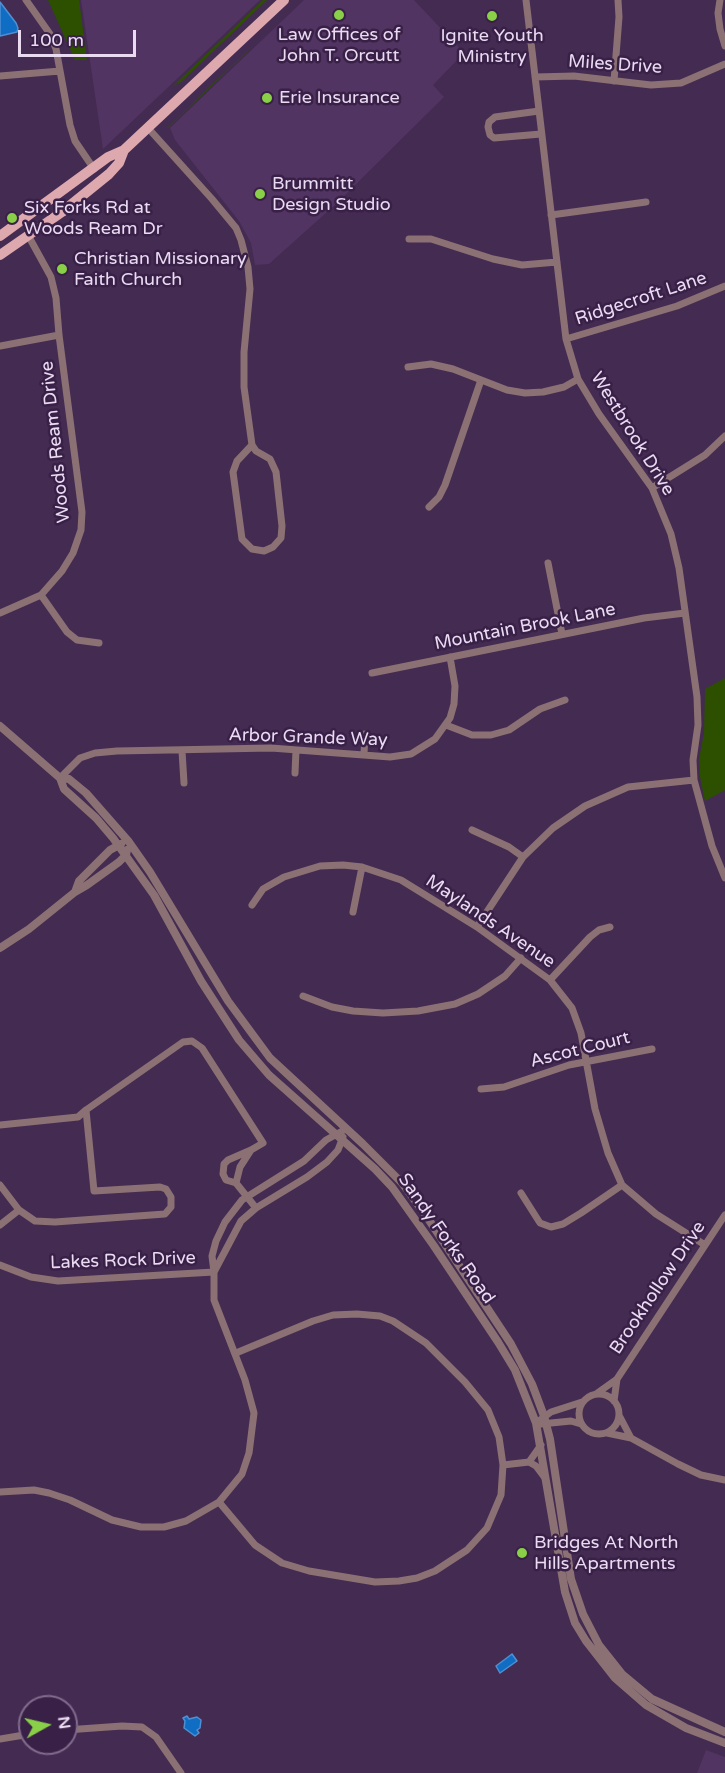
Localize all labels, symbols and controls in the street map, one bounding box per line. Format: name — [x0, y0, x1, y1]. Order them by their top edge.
marker: Law Offices of John T. Orcutt — [332, 8, 346, 22]
marker: Ignite Youth Ministry — [485, 9, 499, 23]
scale bar — [21, 18, 140, 56]
place label: Law Offices of John T. Orcutt — [277, 24, 401, 66]
place label: Ignite Youth Ministry — [440, 25, 544, 68]
text: 100 m — [29, 29, 84, 51]
street label: Miles Drive — [567, 51, 663, 79]
place label: Erie Insurance — [279, 87, 400, 109]
marker: Erie Insurance — [260, 91, 274, 105]
place label: Brummitt Design Studio — [272, 173, 391, 216]
marker: Brummitt Design Studio — [253, 187, 267, 201]
place label: Six Forks Rd at Woods Ream Dr — [24, 197, 163, 240]
marker: Six Forks Rd at Woods Ream Dr — [5, 211, 19, 225]
place label: Christian Missionary Faith Church — [74, 248, 247, 290]
marker: Christian Missionary Faith Church — [55, 262, 69, 276]
street label: Ridgecroft Lane — [572, 268, 710, 330]
street label: Woods Ream Drive — [37, 360, 75, 524]
street label: Westbrook Drive — [585, 368, 679, 500]
street label: Mountain Brook Lane — [433, 599, 617, 655]
street label: Arbor Grande Way — [228, 724, 388, 752]
street label: Maylands Avenue — [421, 871, 559, 973]
street label: Ascot Court — [528, 1027, 632, 1073]
street label: Sandy Forks Road — [393, 1170, 499, 1308]
street label: Brookhollow Drive — [606, 1217, 710, 1359]
street label: Lakes Rock Drive — [50, 1248, 196, 1274]
place label: Bridges At North Hills Apartments — [534, 1532, 678, 1574]
marker: Bridges At North Hills Apartments — [515, 1546, 529, 1560]
north arrow — [18, 1695, 78, 1755]
text: N — [53, 1715, 75, 1731]

